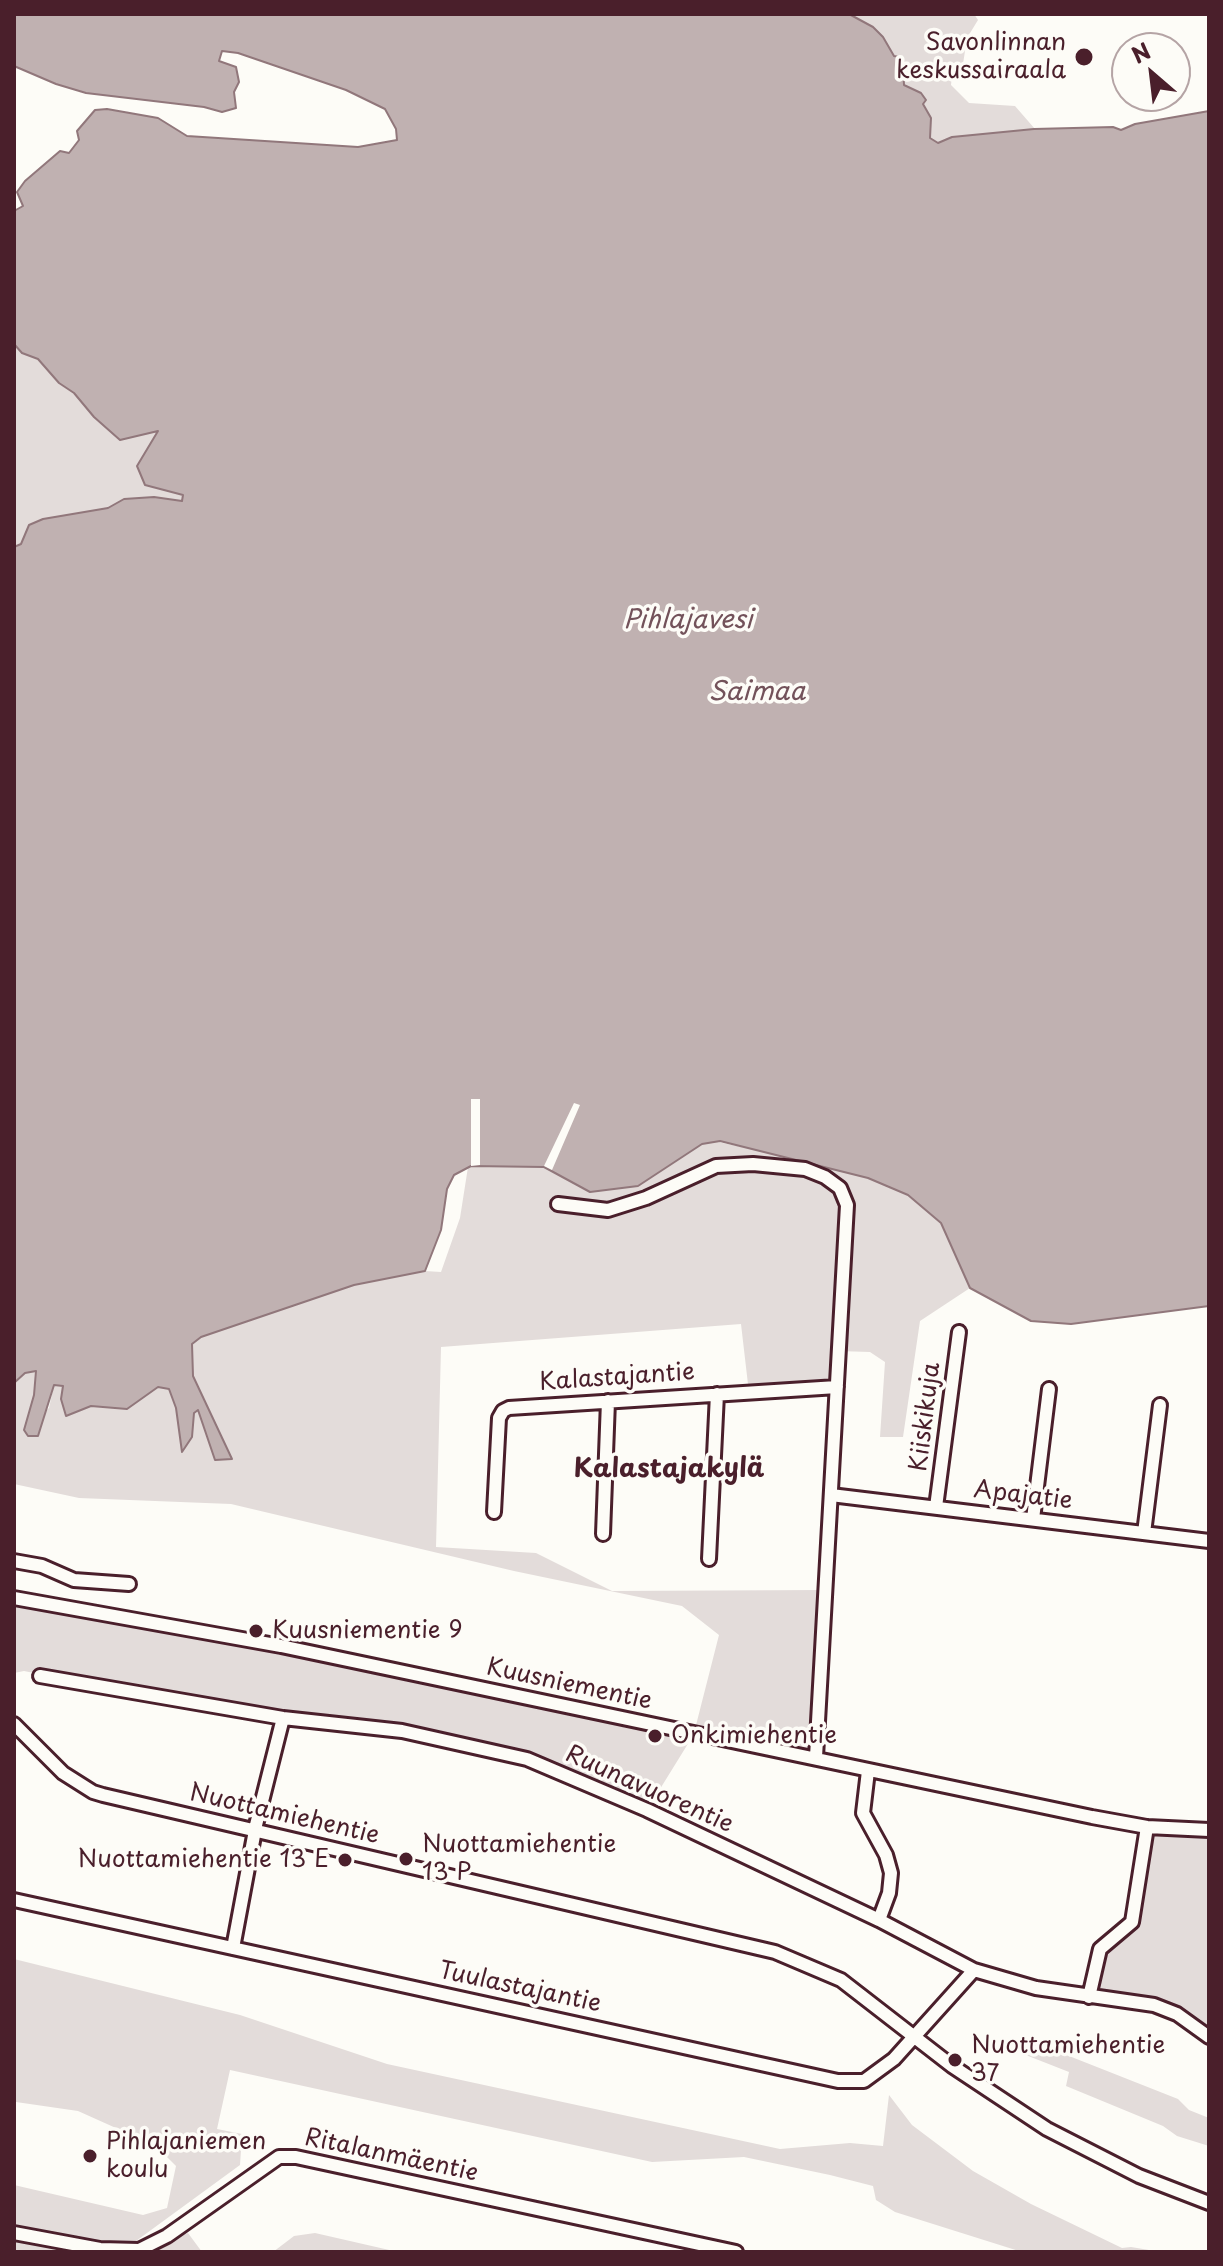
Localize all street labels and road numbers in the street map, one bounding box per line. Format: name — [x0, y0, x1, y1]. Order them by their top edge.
street label: Kalastajantie — [538, 1358, 696, 1398]
street label: Kiiskikuja — [905, 1361, 947, 1473]
street label: Apajatie — [972, 1476, 1074, 1516]
street label: Kuusniementie — [484, 1653, 654, 1717]
street label: Ruunavuorentie — [561, 1740, 737, 1840]
street label: Nuottamiehentie — [186, 1779, 382, 1851]
street label: Tuulastajantie — [436, 1957, 604, 2019]
street label: Ritalanmäentie — [302, 2124, 480, 2188]

